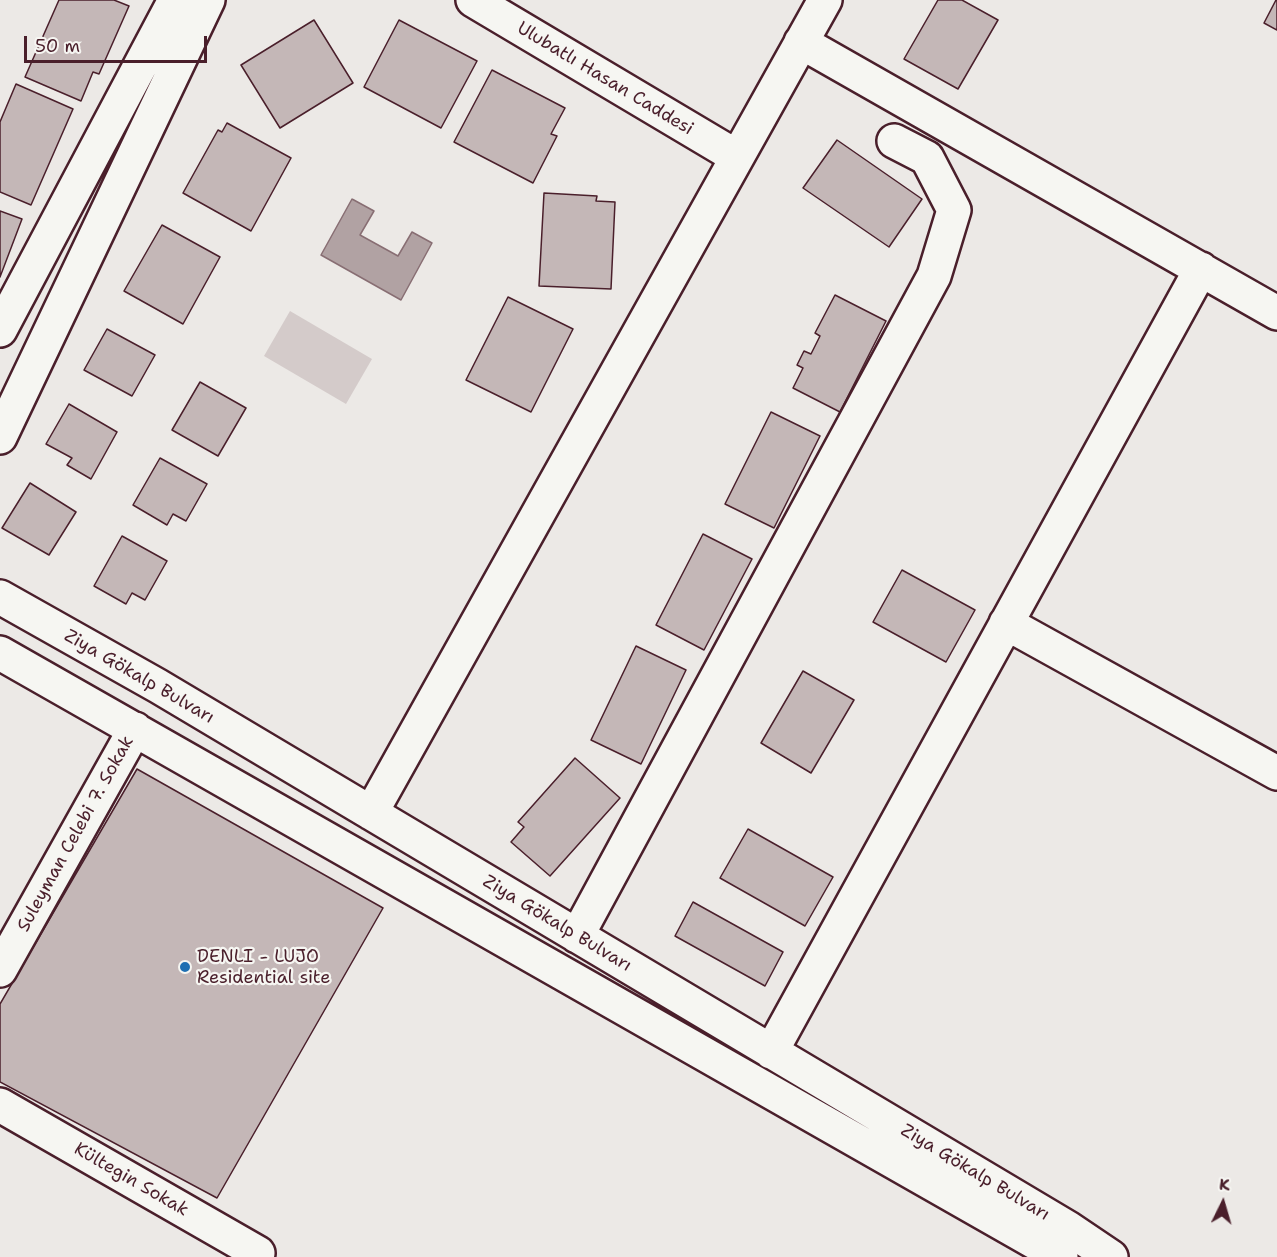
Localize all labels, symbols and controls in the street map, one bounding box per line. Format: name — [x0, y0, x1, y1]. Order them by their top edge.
street label: Ulubatlı Hasan Caddesi — [513, 18, 697, 140]
scale bar — [27, 24, 210, 62]
text: 50 m — [35, 34, 80, 58]
street label: Ziya Gökalp Bulvarı — [60, 625, 218, 729]
street label: Suleyman Celebi 7. Sokak — [13, 732, 139, 936]
street label: Ziya Gökalp Bulvarı — [479, 871, 635, 977]
place label: DENLI - LUJO Residential site — [197, 946, 330, 988]
marker: DENLI - LUJO Residential site — [178, 960, 192, 974]
street label: Ziya Gökalp Bulvarı — [897, 1120, 1053, 1226]
street label: Kültegin Sokak — [70, 1138, 192, 1222]
north arrow — [1193, 1173, 1253, 1233]
text: K — [1218, 1174, 1231, 1196]

